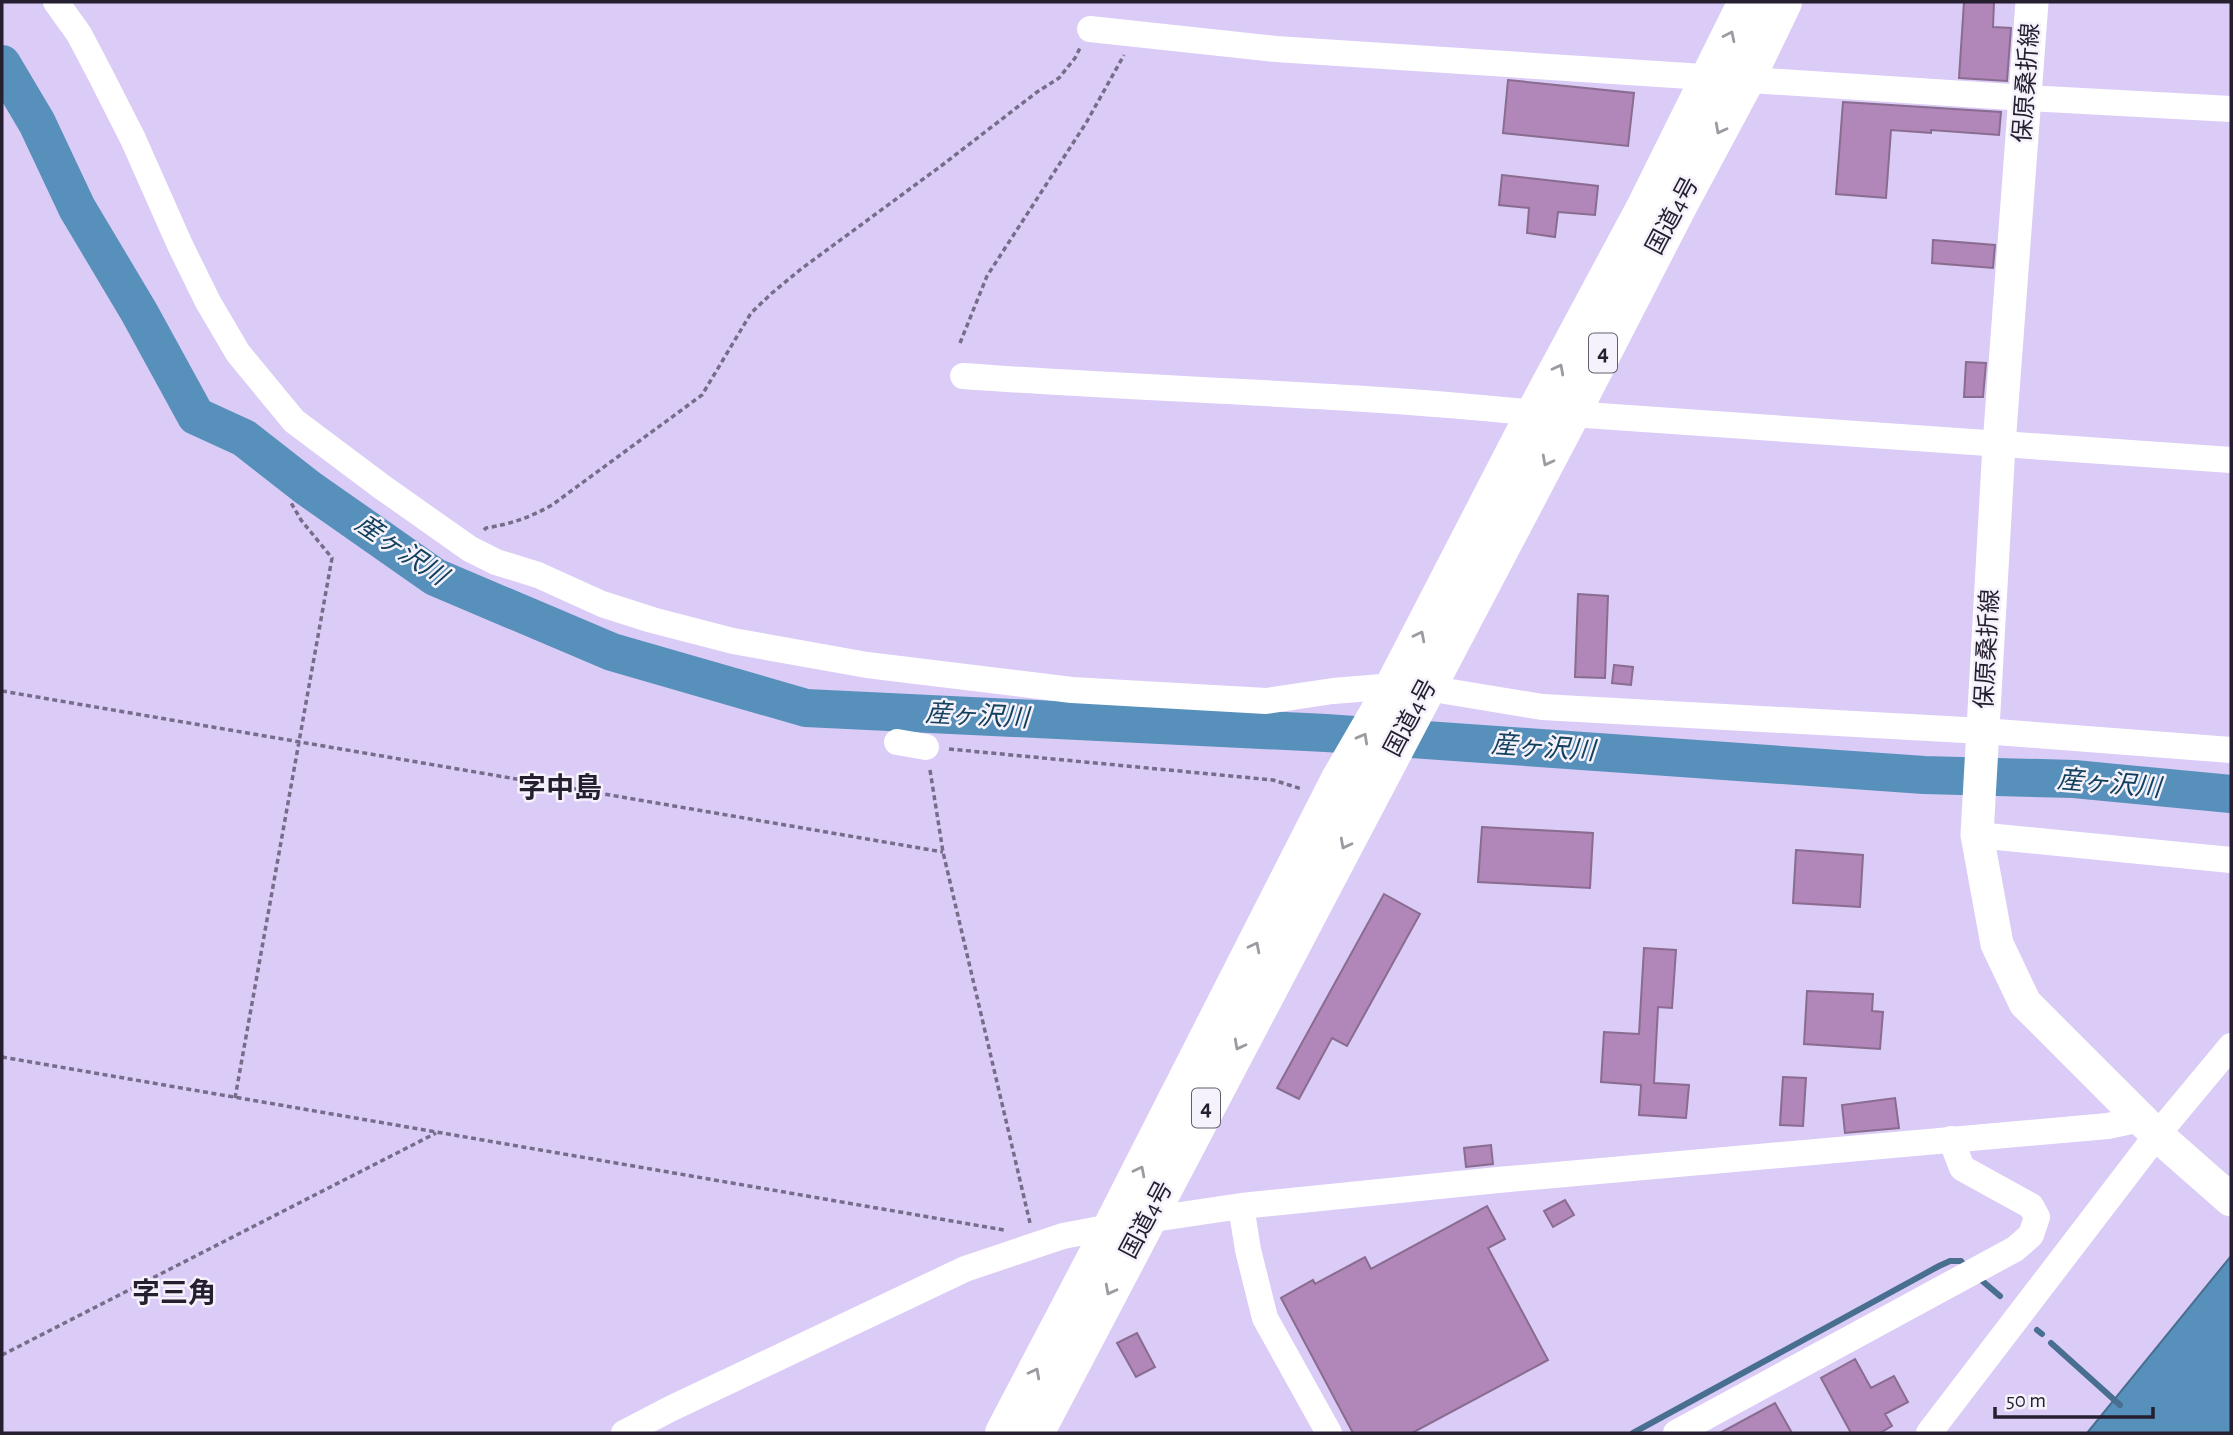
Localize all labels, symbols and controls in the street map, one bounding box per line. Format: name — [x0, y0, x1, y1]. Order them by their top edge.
street label: 保原桑折線 — [2009, 22, 2043, 144]
one-way arrow — [1721, 31, 1735, 43]
one-way arrow — [1714, 121, 1728, 134]
street label: 国道4号 — [1641, 173, 1703, 259]
road number: 4 — [1589, 334, 1617, 372]
one-way arrow — [1550, 364, 1564, 376]
one-way arrow — [1542, 454, 1555, 466]
water label: 産ヶ沢川 — [351, 509, 454, 592]
street label: 保原桑折線 — [1971, 588, 2003, 710]
one-way arrow — [1411, 631, 1425, 643]
street label: 国道4号 — [1379, 675, 1441, 761]
water label: 産ヶ沢川 — [924, 699, 1033, 732]
water label: 産ヶ沢川 — [1490, 730, 1599, 765]
one-way arrow — [1355, 733, 1368, 746]
water label: 産ヶ沢川 — [2056, 766, 2165, 802]
district label: 字中島 — [518, 772, 602, 803]
one-way arrow — [1339, 836, 1353, 849]
one-way arrow — [1246, 941, 1260, 954]
one-way arrow — [1234, 1038, 1247, 1050]
road number: 4 — [1192, 1088, 1220, 1128]
one-way arrow — [1132, 1166, 1146, 1178]
street label: 国道4号 — [1115, 1177, 1177, 1263]
district label: 字三角 — [132, 1278, 216, 1308]
one-way arrow — [1105, 1283, 1119, 1295]
one-way arrow — [1027, 1368, 1041, 1380]
scale bar — [1995, 1376, 2152, 1420]
text: 50 m — [2006, 1390, 2046, 1411]

